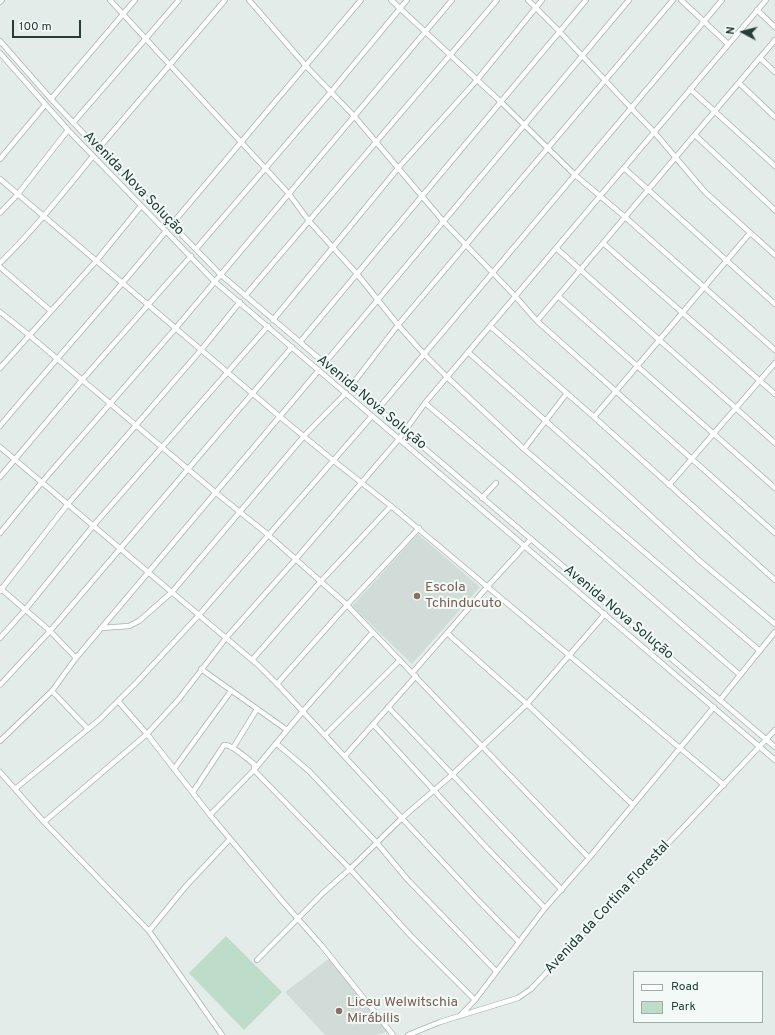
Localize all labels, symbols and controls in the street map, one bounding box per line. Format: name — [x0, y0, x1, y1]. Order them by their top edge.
scale bar — [14, 12, 83, 38]
north arrow — [723, 12, 763, 52]
text: 100 m — [19, 19, 52, 35]
text: N — [724, 26, 739, 35]
street label: Avenida Nova Solução — [79, 128, 187, 240]
street label: Avenida Nova Solução — [313, 352, 429, 454]
street label: Avenida Nova Solução — [560, 562, 676, 664]
place label: Escola Tchinducuto — [425, 580, 502, 612]
marker: Escola Tchinducuto — [412, 591, 422, 601]
street label: Avenida da Cortina Florestal — [542, 838, 674, 978]
legend — [633, 971, 763, 1023]
text: Road — [671, 979, 699, 995]
place label: Liceu Welwitschia Mirábilis — [347, 995, 458, 1028]
text: Park — [671, 999, 696, 1015]
marker: Liceu Welwitschia Mirábilis — [334, 1006, 344, 1016]

